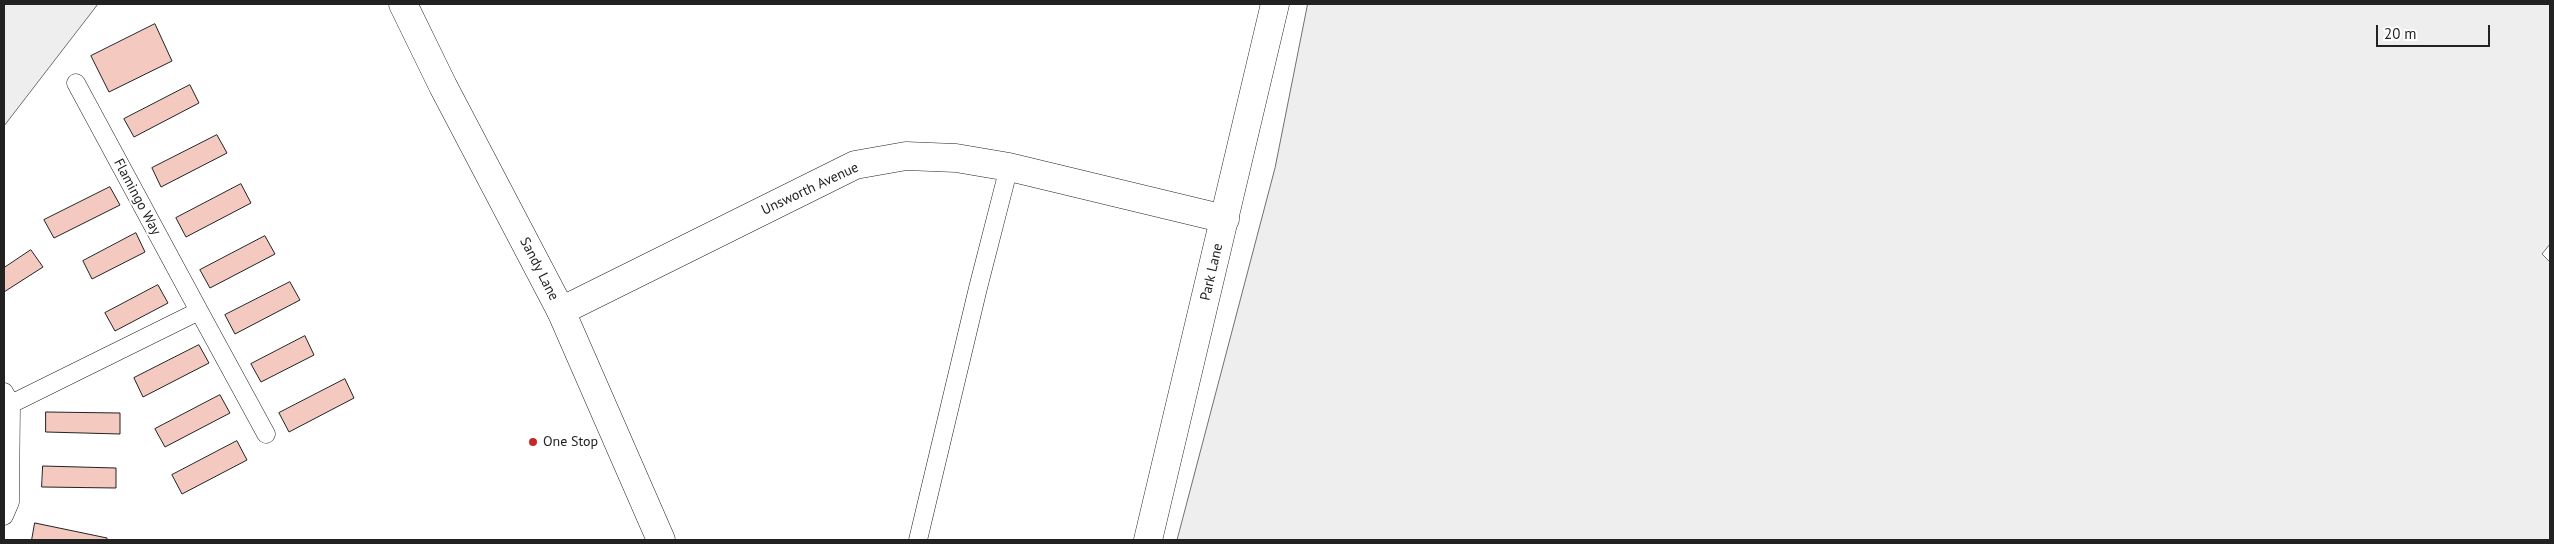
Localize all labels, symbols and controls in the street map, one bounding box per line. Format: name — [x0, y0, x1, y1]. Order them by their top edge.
scale bar — [2379, 15, 2493, 47]
text: 20 m — [2384, 24, 2417, 43]
street label: Flamingo Way — [110, 156, 164, 238]
street label: Unsworth Avenue — [759, 159, 861, 219]
street label: Sandy Lane — [516, 235, 562, 303]
street label: Park Lane — [1197, 242, 1227, 302]
place label: One Stop — [543, 434, 598, 450]
marker: One Stop — [527, 436, 539, 448]

